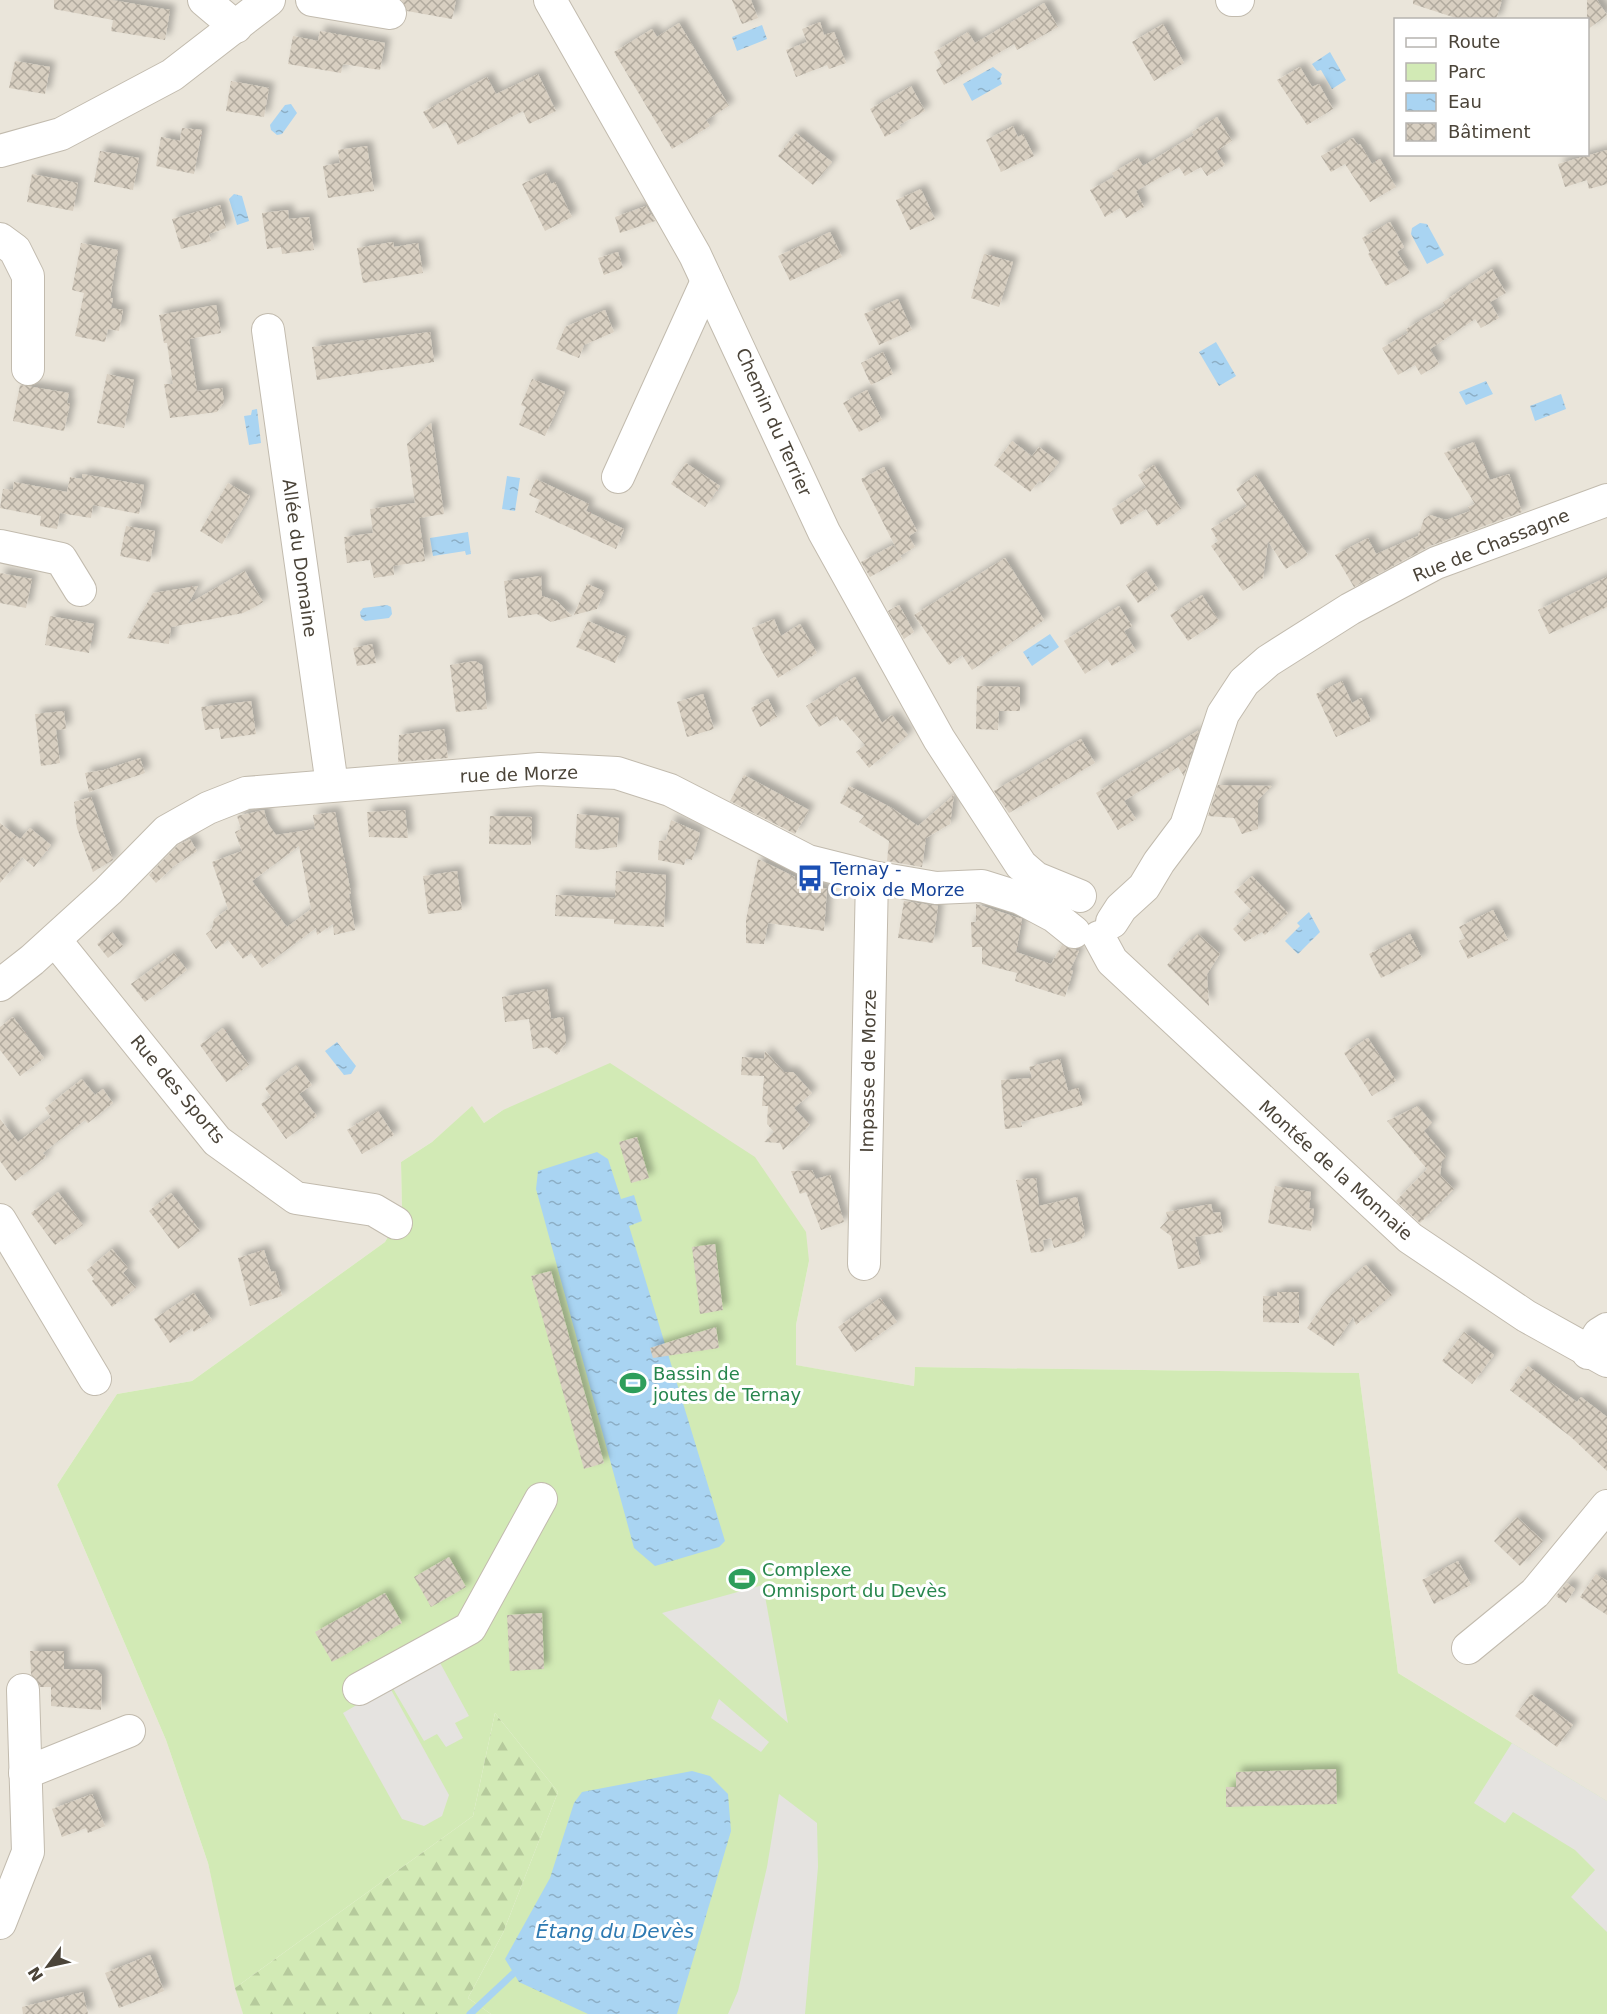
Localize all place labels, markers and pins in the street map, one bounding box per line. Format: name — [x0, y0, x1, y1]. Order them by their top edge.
place label: Ternay - Croix de Morze — [829, 858, 965, 900]
bus stop icon: Ternay - Croix de Morze — [795, 863, 825, 893]
place label: Bassin de joutes de Ternay — [652, 1363, 801, 1405]
sports icon: Bassin de joutes de Ternay — [618, 1368, 648, 1398]
place label: Complexe Omnisport du Devès — [762, 1559, 947, 1601]
sports icon: Complexe Omnisport du Devès — [727, 1564, 757, 1594]

